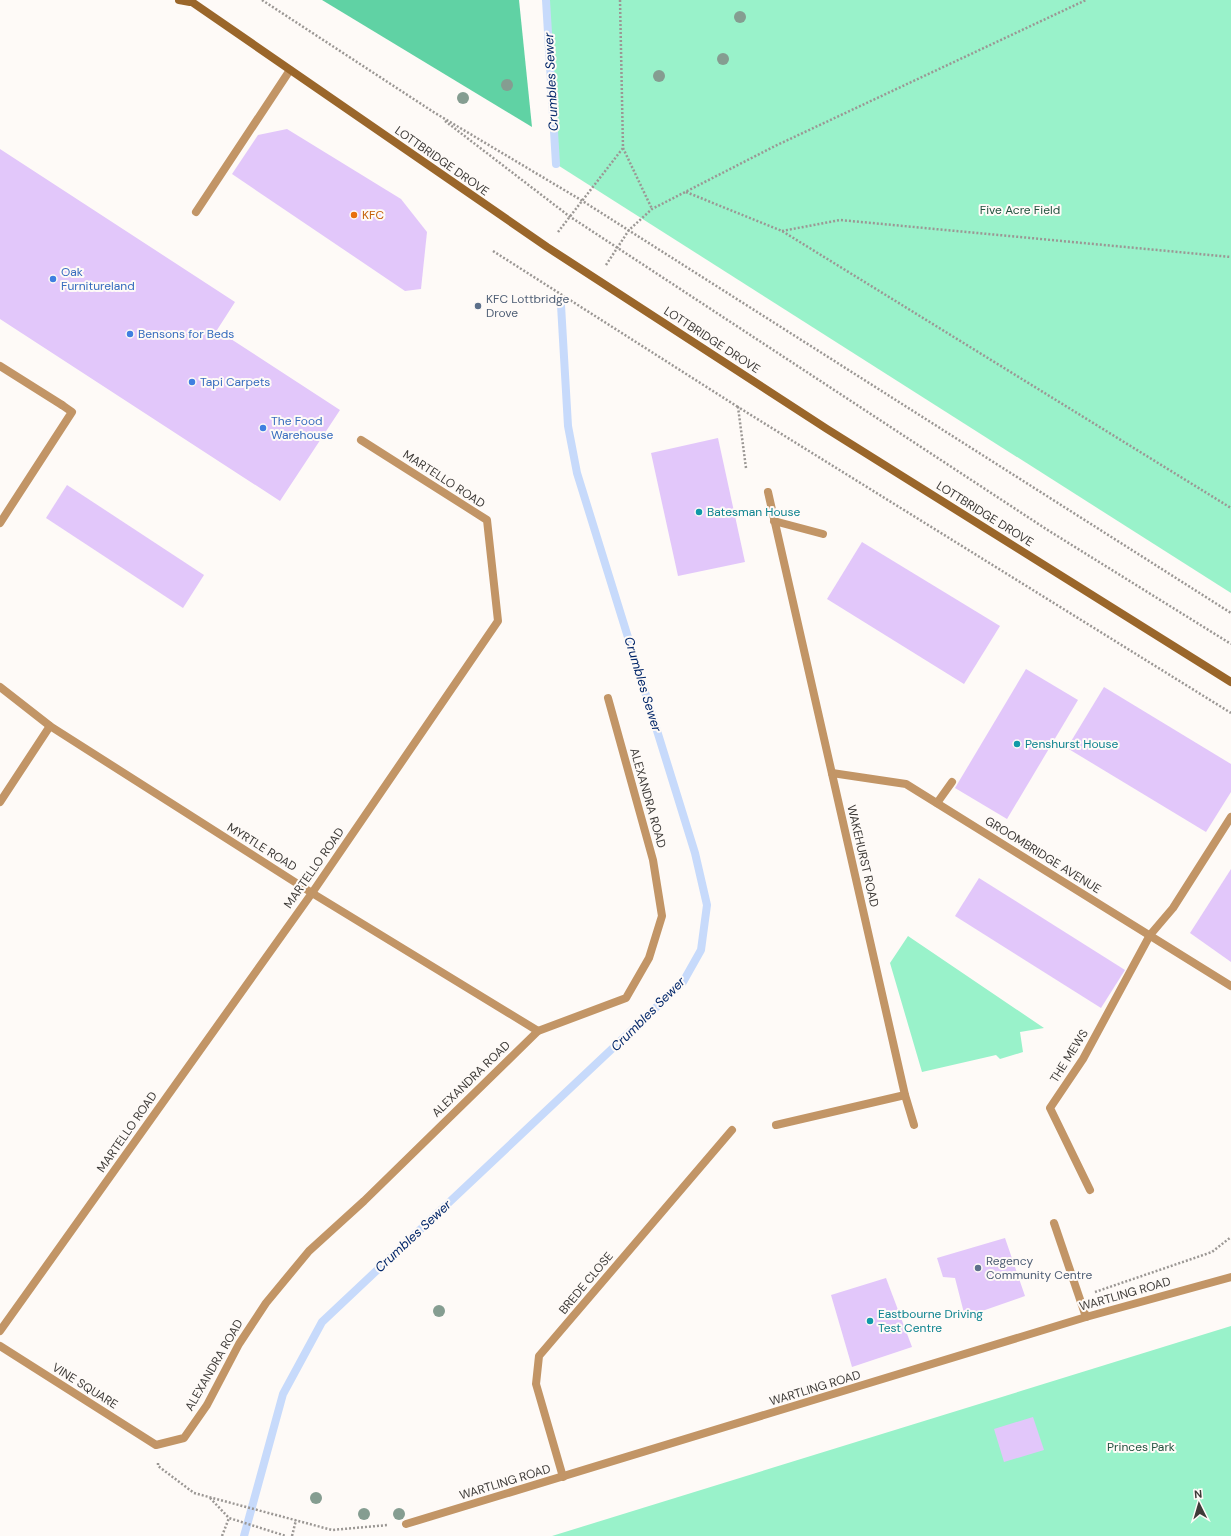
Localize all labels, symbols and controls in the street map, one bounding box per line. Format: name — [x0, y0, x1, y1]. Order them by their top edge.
water label: Crumbles Sewer — [540, 31, 562, 132]
street label: LOTTBRIDGE DROVE — [392, 122, 492, 200]
park label: Five Acre Field — [980, 202, 1060, 218]
place label: KFC — [362, 207, 384, 223]
marker: KFC — [349, 210, 359, 220]
place label: Oak Furnitureland — [61, 264, 135, 294]
marker: Oak Furnitureland — [48, 274, 58, 284]
place label: KFC Lottbridge Drove — [486, 291, 569, 321]
marker: KFC Lottbridge Drove — [473, 301, 483, 311]
street label: LOTTBRIDGE DROVE — [661, 303, 763, 377]
place label: Bensons for Beds — [138, 326, 234, 342]
marker: Bensons for Beds — [125, 329, 135, 339]
place label: Tapi Carpets — [200, 374, 270, 390]
marker: Tapi Carpets — [187, 377, 197, 387]
place label: The Food Warehouse — [271, 413, 334, 443]
marker: The Food Warehouse — [258, 423, 268, 433]
street label: MARTELLO ROAD — [400, 446, 488, 512]
street label: LOTTBRIDGE DROVE — [933, 478, 1037, 550]
place label: Batesman House — [707, 504, 800, 520]
marker: Batesman House — [694, 507, 704, 517]
water label: Crumbles Sewer — [620, 634, 666, 735]
place label: Penshurst House — [1025, 736, 1118, 752]
marker: Penshurst House — [1012, 739, 1022, 749]
street label: ALEXANDRA ROAD — [626, 746, 670, 850]
street label: WAKEHURST ROAD — [843, 803, 883, 909]
street label: GROOMBRIDGE AVENUE — [982, 813, 1104, 897]
street label: MYRTLE ROAD — [224, 819, 300, 875]
street label: MARTELLO ROAD — [280, 824, 348, 912]
water label: Crumbles Sewer — [607, 972, 690, 1055]
street label: THE MEWS — [1046, 1026, 1092, 1086]
street label: ALEXANDRA ROAD — [428, 1037, 514, 1121]
street label: MARTELLO ROAD — [93, 1088, 161, 1176]
water label: Crumbles Sewer — [371, 1195, 456, 1276]
street label: BREDE CLOSE — [555, 1248, 617, 1317]
place label: Regency Community Centre — [986, 1253, 1093, 1283]
marker: Regency Community Centre — [973, 1263, 983, 1273]
street label: WARTLING ROAD — [1077, 1273, 1173, 1315]
place label: Eastbourne Driving Test Centre — [878, 1306, 983, 1336]
street label: ALEXANDRA ROAD — [181, 1316, 247, 1414]
marker: Eastbourne Driving Test Centre — [865, 1316, 875, 1326]
street label: VINE SQUARE — [49, 1359, 121, 1413]
street label: WARTLING ROAD — [768, 1367, 862, 1409]
park label: Princes Park — [1107, 1439, 1175, 1455]
street label: WARTLING ROAD — [458, 1461, 552, 1503]
north arrow — [1179, 1484, 1219, 1524]
text: N — [1194, 1487, 1203, 1501]

